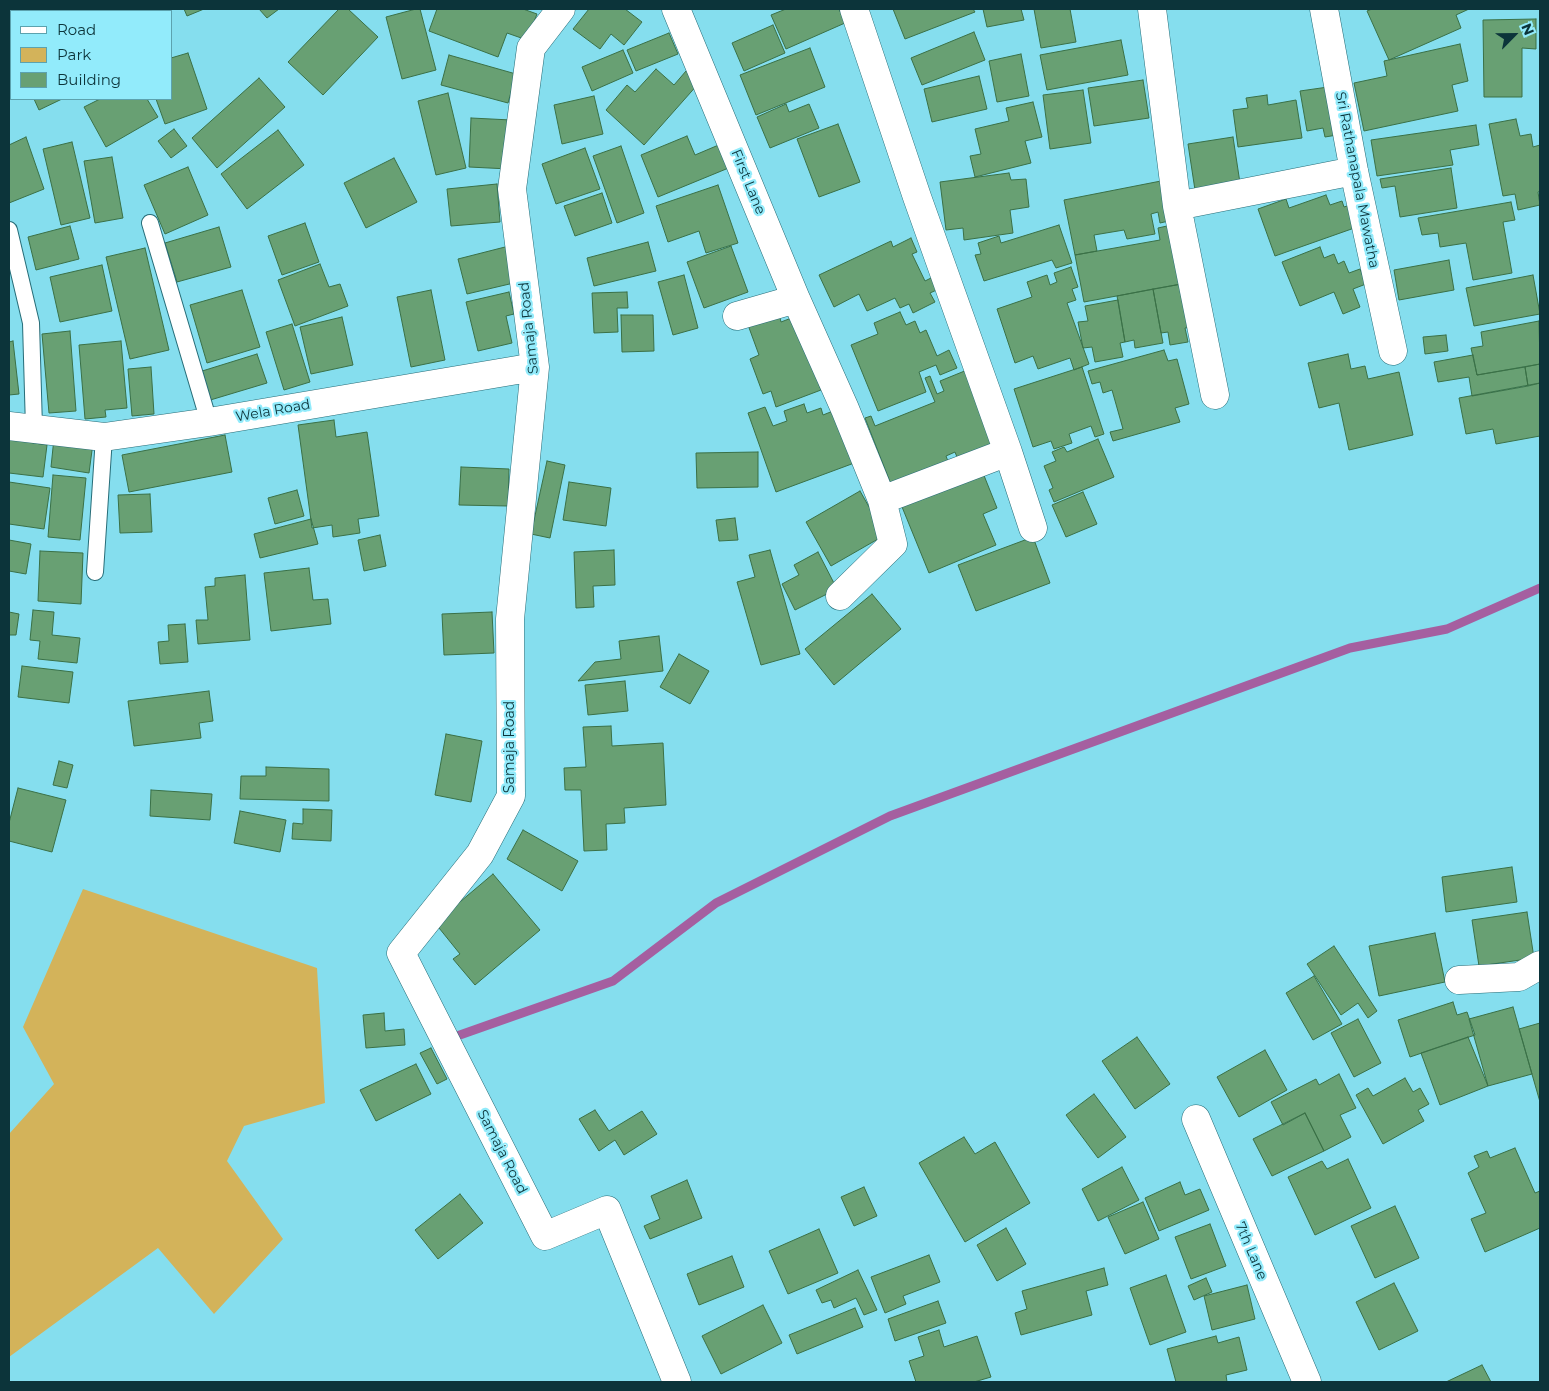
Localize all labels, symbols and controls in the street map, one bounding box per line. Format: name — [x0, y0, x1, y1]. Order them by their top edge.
legend — [10, 10, 172, 100]
north arrow — [1489, 10, 1539, 60]
text: Road — [57, 20, 96, 39]
text: N — [1517, 20, 1538, 38]
text: Park — [57, 45, 91, 64]
text: Building — [57, 70, 121, 89]
street label: Sri Rathanapala Mawatha — [1332, 90, 1382, 270]
street label: First Lane — [727, 147, 769, 217]
street label: Samaja Road — [516, 281, 542, 375]
street label: Wela Road — [234, 396, 312, 426]
street label: Samaja Road — [502, 701, 518, 793]
street label: Samaja Road — [474, 1107, 530, 1197]
street label: 7th Lane — [1231, 1220, 1271, 1282]

